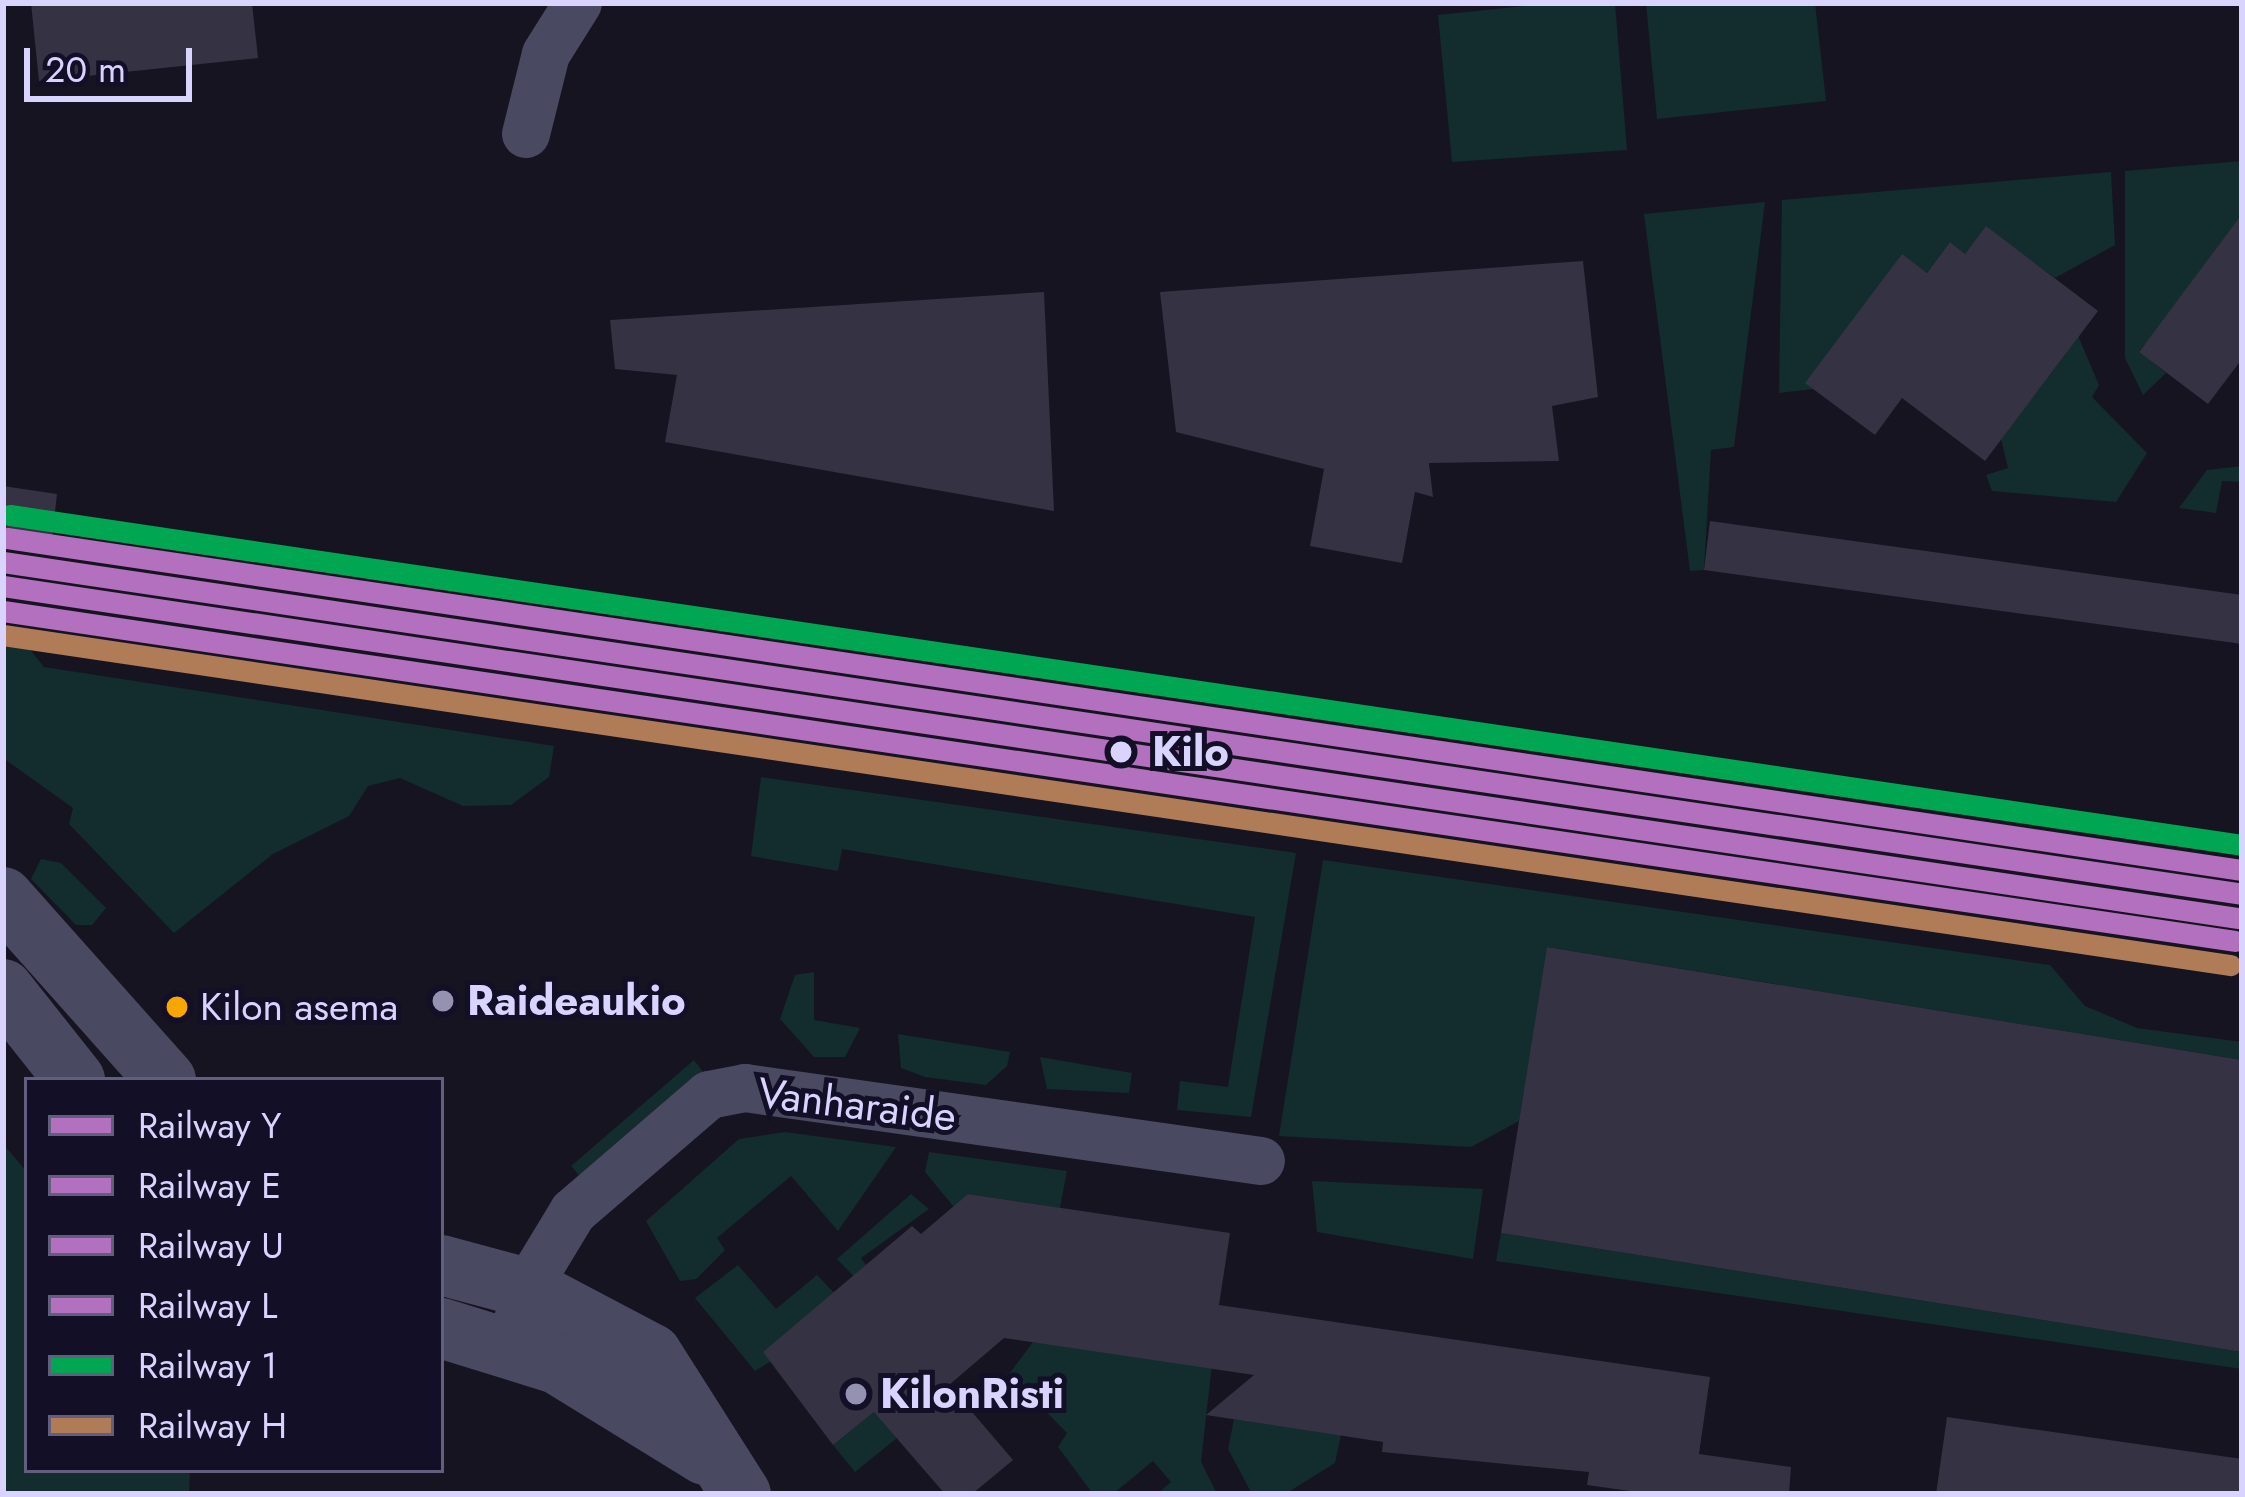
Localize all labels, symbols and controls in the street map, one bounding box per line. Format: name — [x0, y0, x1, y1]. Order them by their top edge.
scale bar — [30, 24, 198, 98]
text: 20 m — [45, 43, 126, 95]
place label: Kilo — [1152, 727, 1229, 777]
marker: Kilo — [1100, 731, 1142, 773]
place label: Raideaukio — [467, 976, 686, 1026]
place label: Kilon asema — [200, 984, 398, 1030]
marker: Raideaukio — [430, 988, 456, 1014]
marker: Kilon asema — [166, 996, 188, 1018]
street label: Vanharaide — [755, 1068, 959, 1142]
legend — [24, 1077, 444, 1473]
text: Railway Y — [138, 1099, 282, 1151]
text: Railway E — [138, 1159, 281, 1211]
text: Railway U — [138, 1219, 284, 1271]
text: Railway L — [138, 1279, 278, 1331]
text: Railway 1 — [138, 1339, 278, 1391]
place label: KilonRisti — [880, 1369, 1064, 1419]
marker: KilonRisti — [843, 1381, 869, 1407]
text: Railway H — [138, 1399, 287, 1451]

